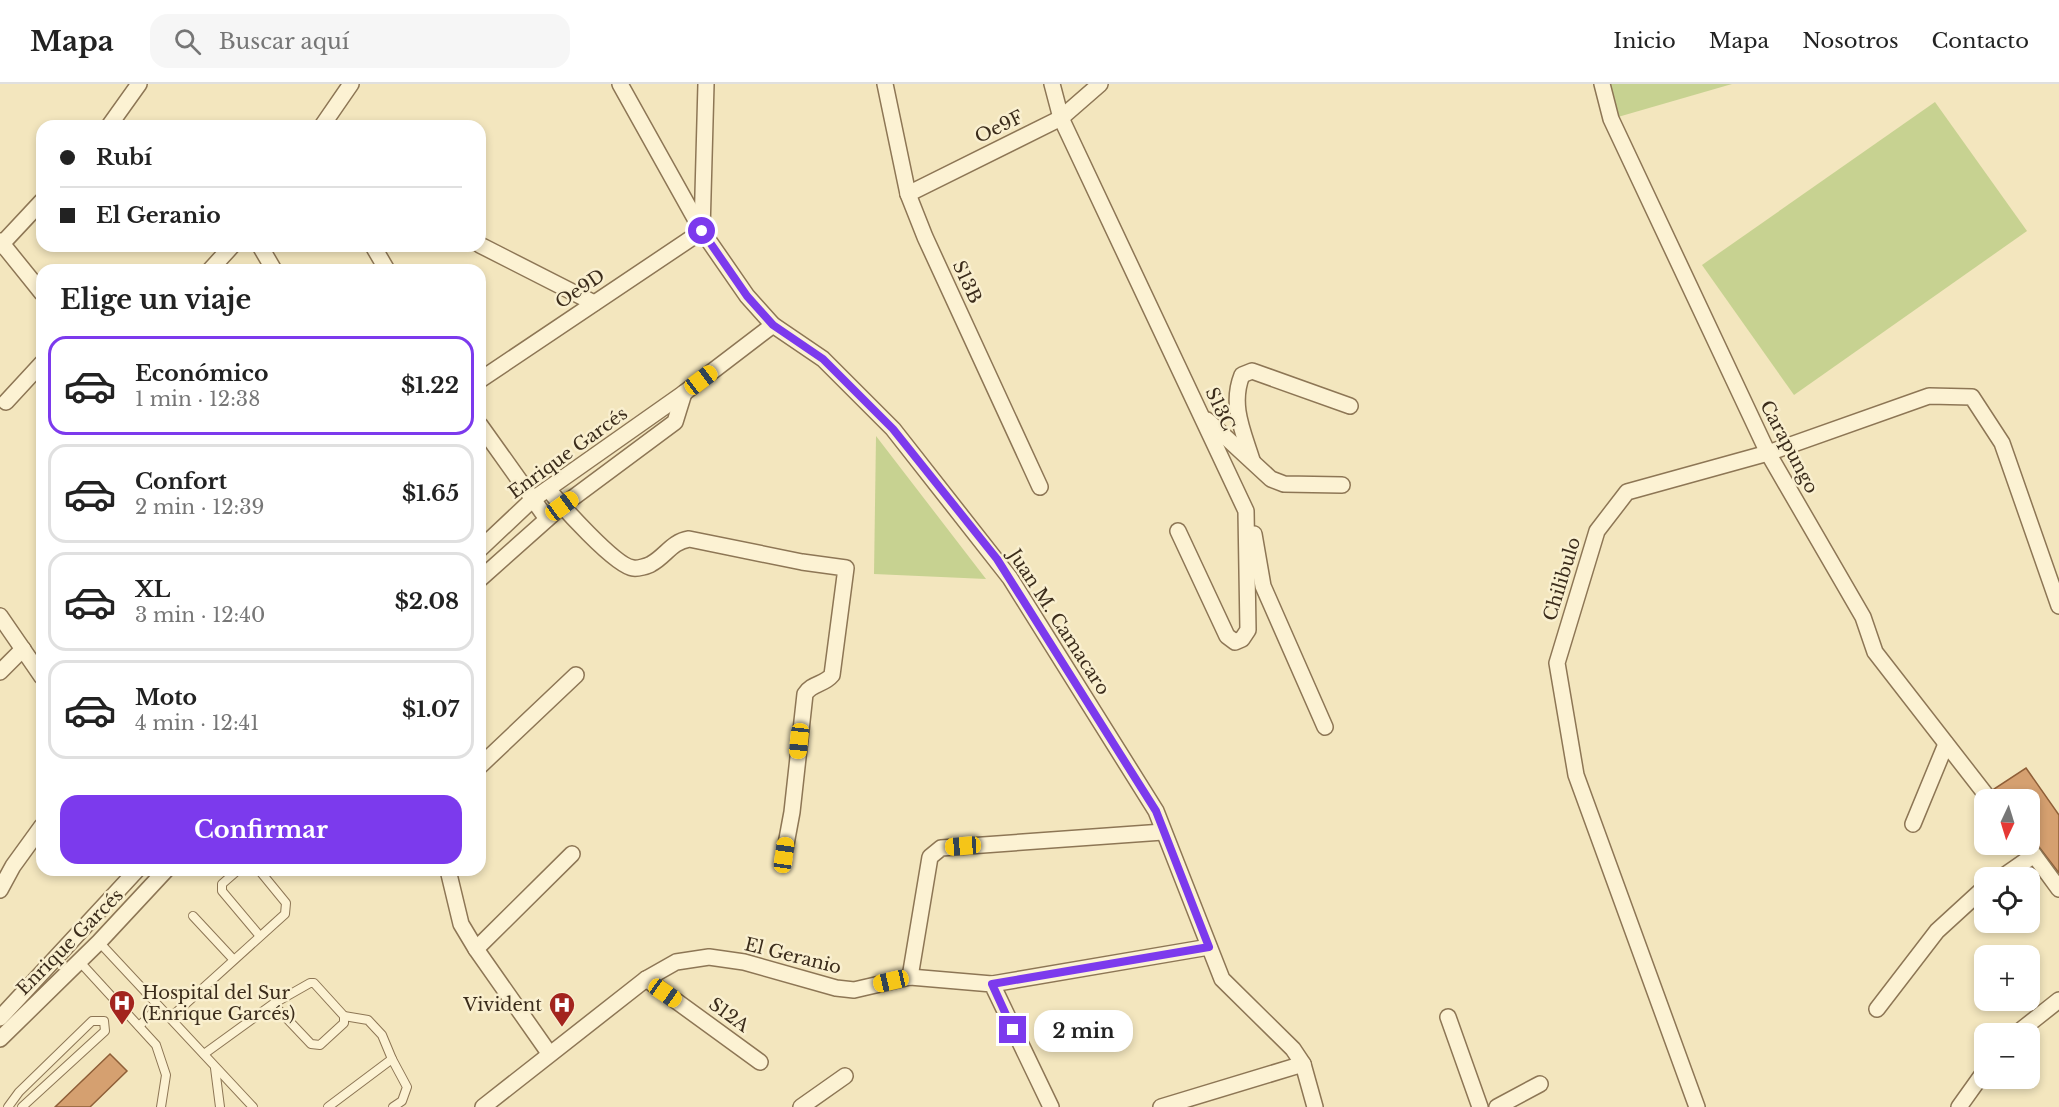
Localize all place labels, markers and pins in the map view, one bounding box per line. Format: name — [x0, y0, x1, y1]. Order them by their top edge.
place label: Hospital del Sur (Enrique Garcés) — [142, 982, 295, 1025]
hospital icon: Hospital del Sur (Enrique Garcés) — [107, 988, 137, 1026]
hospital icon: Vivident — [547, 990, 577, 1028]
place label: Vivident — [462, 994, 542, 1016]

